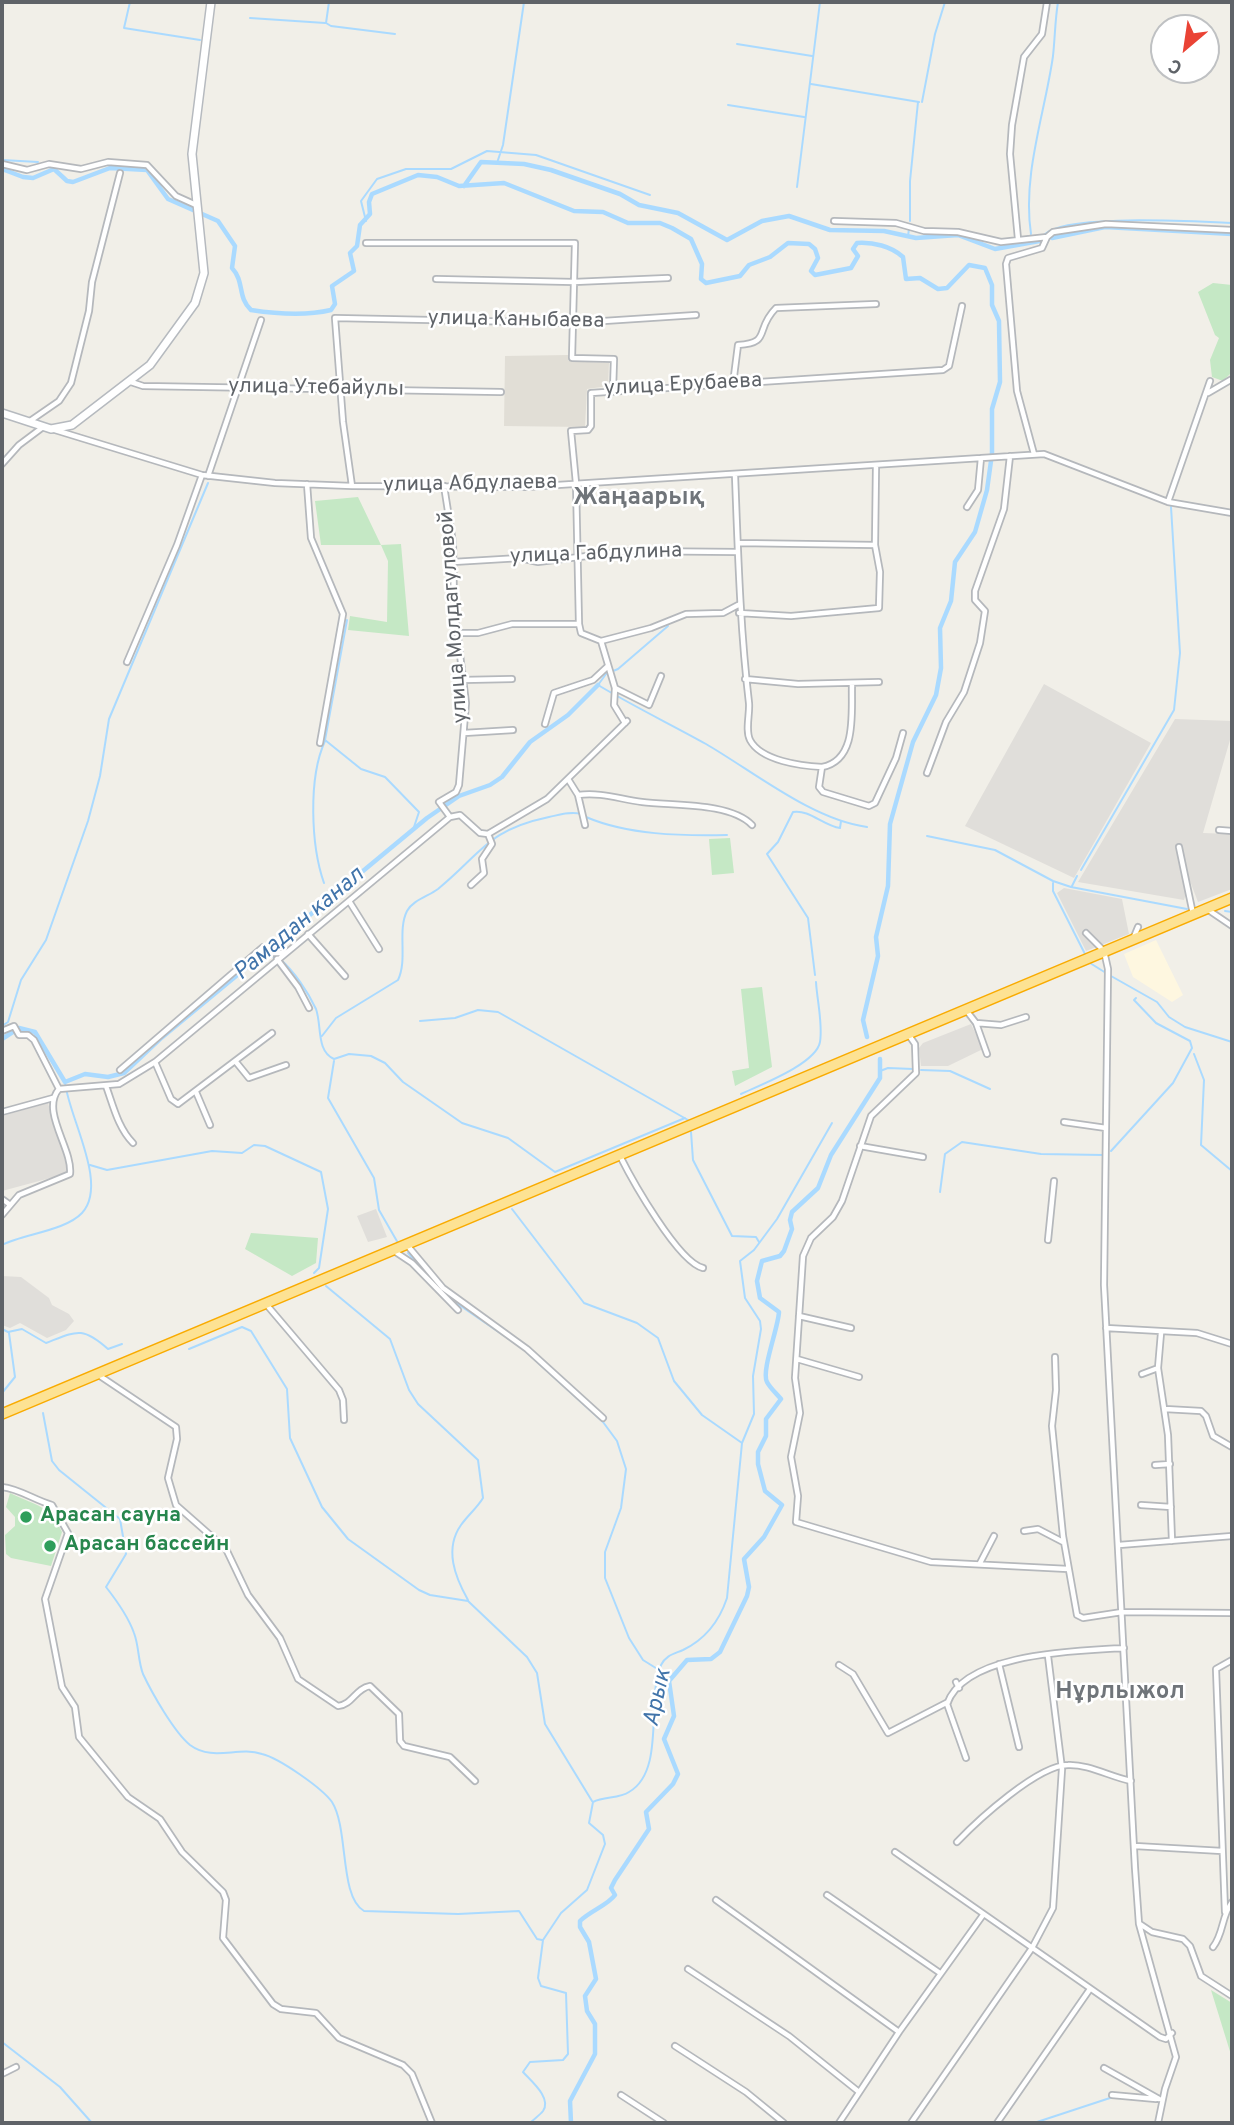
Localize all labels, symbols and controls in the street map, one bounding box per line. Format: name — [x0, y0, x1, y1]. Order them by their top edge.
north arrow — [1150, 14, 1220, 84]
text: С — [1165, 52, 1187, 79]
street label: улица Каныбаева — [427, 307, 605, 335]
street label: улица Ерубаева — [603, 369, 763, 403]
street label: улица Утебайулы — [228, 375, 404, 403]
street label: улица Абдулаева — [383, 471, 557, 499]
district label: Жаңаарық — [573, 485, 705, 513]
street label: улица Молдагуловой — [435, 510, 475, 724]
street label: улица Габдулина — [509, 539, 683, 571]
water label: Рамадан канал — [229, 863, 371, 987]
place label: Арасан сауна — [40, 1504, 181, 1530]
marker: Арасан сауна — [18, 1509, 34, 1525]
place label: Арасан бассейн — [64, 1533, 229, 1559]
marker: Арасан бассейн — [42, 1538, 58, 1554]
water label: Арык — [639, 1667, 679, 1729]
district label: Нұрлыжол — [1055, 1679, 1185, 1707]

